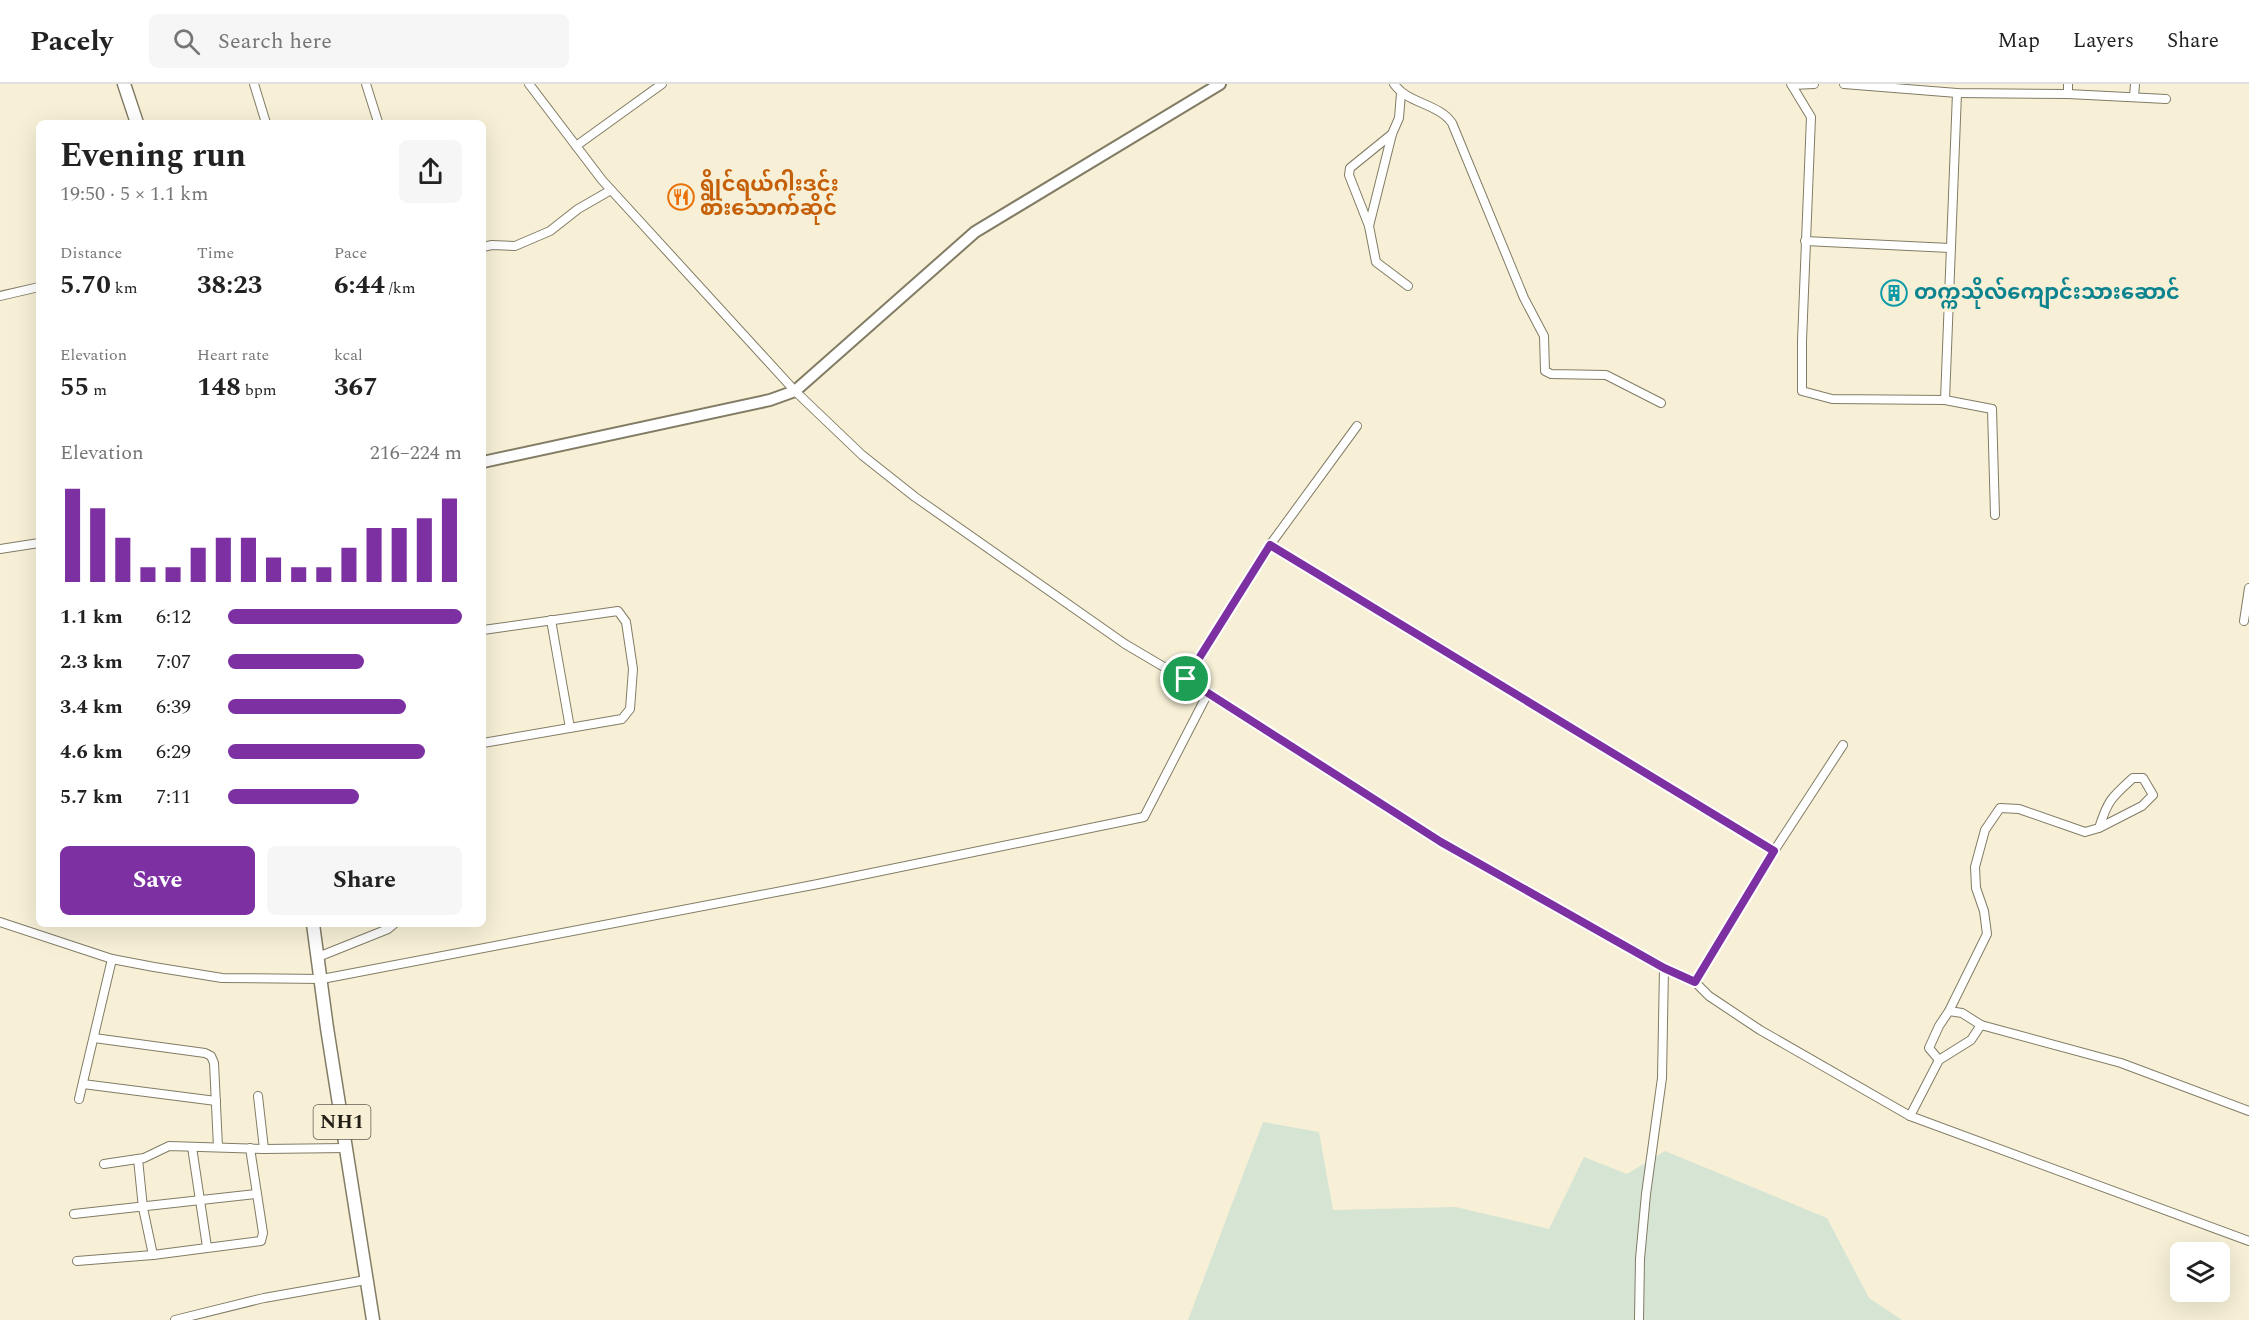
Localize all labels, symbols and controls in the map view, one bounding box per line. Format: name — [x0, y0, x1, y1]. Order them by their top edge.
search box — [149, 14, 569, 68]
text: Pacely — [30, 20, 113, 63]
icon: search — [170, 25, 203, 58]
text: Search here — [218, 25, 332, 58]
text: Map — [1998, 25, 2040, 57]
text: Layers — [2073, 25, 2134, 57]
text: Share — [2167, 25, 2219, 57]
text: Evening run — [60, 131, 246, 181]
button: share — [399, 140, 462, 203]
place label: ရွိုင်ရယ်ဂါးဒင်း စားသောက်ဆိုင် — [700, 168, 839, 225]
text: 19:50 · 5 × 1.1 km — [60, 179, 208, 209]
restaurant icon: ရွိုင်ရယ်ဂါးဒင်း စားသောက်ဆိုင် — [666, 182, 696, 212]
text: Distance — [60, 241, 122, 265]
text: Time — [197, 241, 234, 265]
text: Pace — [334, 241, 367, 265]
text: 5.70 — [60, 265, 111, 305]
text: 38:23 — [197, 265, 262, 305]
text: 6:44 — [334, 265, 385, 305]
text: km — [111, 276, 137, 300]
text: /km — [385, 276, 415, 300]
place label: တက္ကသိုလ်ကျောင်းသားဆောင် — [1914, 276, 2180, 310]
building icon: တက္ကသိုလ်ကျောင်းသားဆောင် — [1879, 278, 1909, 308]
text: Elevation — [60, 343, 127, 367]
text: Heart rate — [197, 343, 269, 367]
text: kcal — [334, 343, 363, 367]
text: 55 — [60, 367, 89, 407]
text: 148 — [197, 367, 241, 407]
text: 367 — [334, 367, 378, 407]
text: m — [89, 378, 107, 402]
text: bpm — [241, 378, 277, 402]
text: Elevation — [60, 438, 144, 468]
text: 216–224 m — [370, 438, 462, 468]
text: 1.1 km — [60, 602, 123, 632]
text: 6:12 — [156, 602, 191, 632]
text: 2.3 km — [60, 647, 123, 677]
text: 7:07 — [156, 647, 191, 677]
pin — [1160, 653, 1211, 704]
icon: arrive — [1169, 662, 1202, 695]
text: 3.4 km — [60, 692, 123, 722]
text: 6:39 — [156, 692, 191, 722]
text: 4.6 km — [60, 737, 123, 767]
text: 6:29 — [156, 737, 191, 767]
text: 5.7 km — [60, 782, 123, 812]
text: 7:11 — [156, 782, 191, 812]
button: Save — [60, 846, 255, 915]
button: Share — [267, 846, 462, 915]
road number: NH1 — [314, 1105, 370, 1139]
map controls — [2170, 1242, 2230, 1302]
button: layers — [2170, 1242, 2230, 1302]

